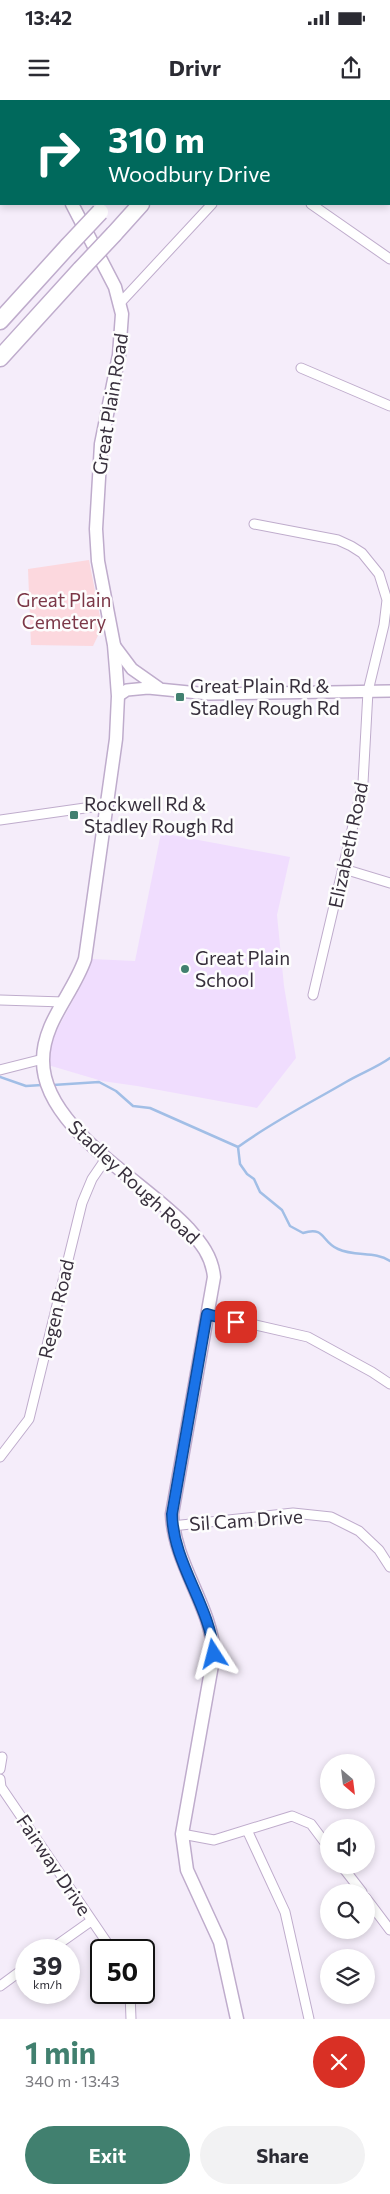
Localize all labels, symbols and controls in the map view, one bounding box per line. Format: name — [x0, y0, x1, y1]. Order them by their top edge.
text: 13:42 — [25, 6, 72, 29]
icon: menu — [25, 54, 53, 82]
text: Drivr — [169, 54, 221, 81]
icon: share — [337, 54, 365, 82]
text: 310 m — [108, 117, 205, 160]
icon: right — [25, 120, 90, 185]
text: Woodbury Drive — [108, 160, 271, 187]
street label: Great Plain Road — [87, 331, 132, 476]
park label: Great Plain Cemetery — [16, 588, 112, 633]
place label: Great Plain Rd & Stadley Rough Rd — [190, 674, 340, 719]
marker: Great Plain Rd & Stadley Rough Rd — [174, 691, 186, 703]
street label: Elizabeth Road — [323, 780, 372, 910]
place label: Rockwell Rd & Stadley Rough Rd — [84, 792, 234, 837]
marker: Rockwell Rd & Stadley Rough Rd — [68, 809, 80, 821]
place label: Great Plain School — [195, 946, 290, 991]
marker: Great Plain School — [179, 963, 191, 975]
street label: Stadley Rough Road — [64, 1115, 205, 1248]
street label: Regen Road — [33, 1257, 78, 1361]
pin — [215, 1301, 257, 1343]
icon: arrive — [222, 1308, 250, 1336]
street label: Sil Cam Drive — [189, 1504, 303, 1535]
position arrow — [187, 1627, 239, 1679]
north arrow — [320, 1754, 375, 1809]
map controls — [320, 1754, 375, 2004]
street label: Fairway Drive — [12, 1810, 97, 1920]
button: sound — [320, 1819, 375, 1874]
button: search — [320, 1884, 375, 1939]
speed limit sign: 50 — [90, 1939, 155, 2004]
button: layers — [320, 1949, 375, 2004]
text: 39 — [33, 1950, 63, 1980]
text: km/h — [33, 1977, 62, 1991]
text: 1 min — [25, 2033, 96, 2070]
button: close — [313, 2036, 365, 2088]
text: 340 m · 13:43 — [25, 2071, 120, 2090]
button: Exit — [25, 2126, 190, 2184]
button: Share — [200, 2126, 365, 2184]

